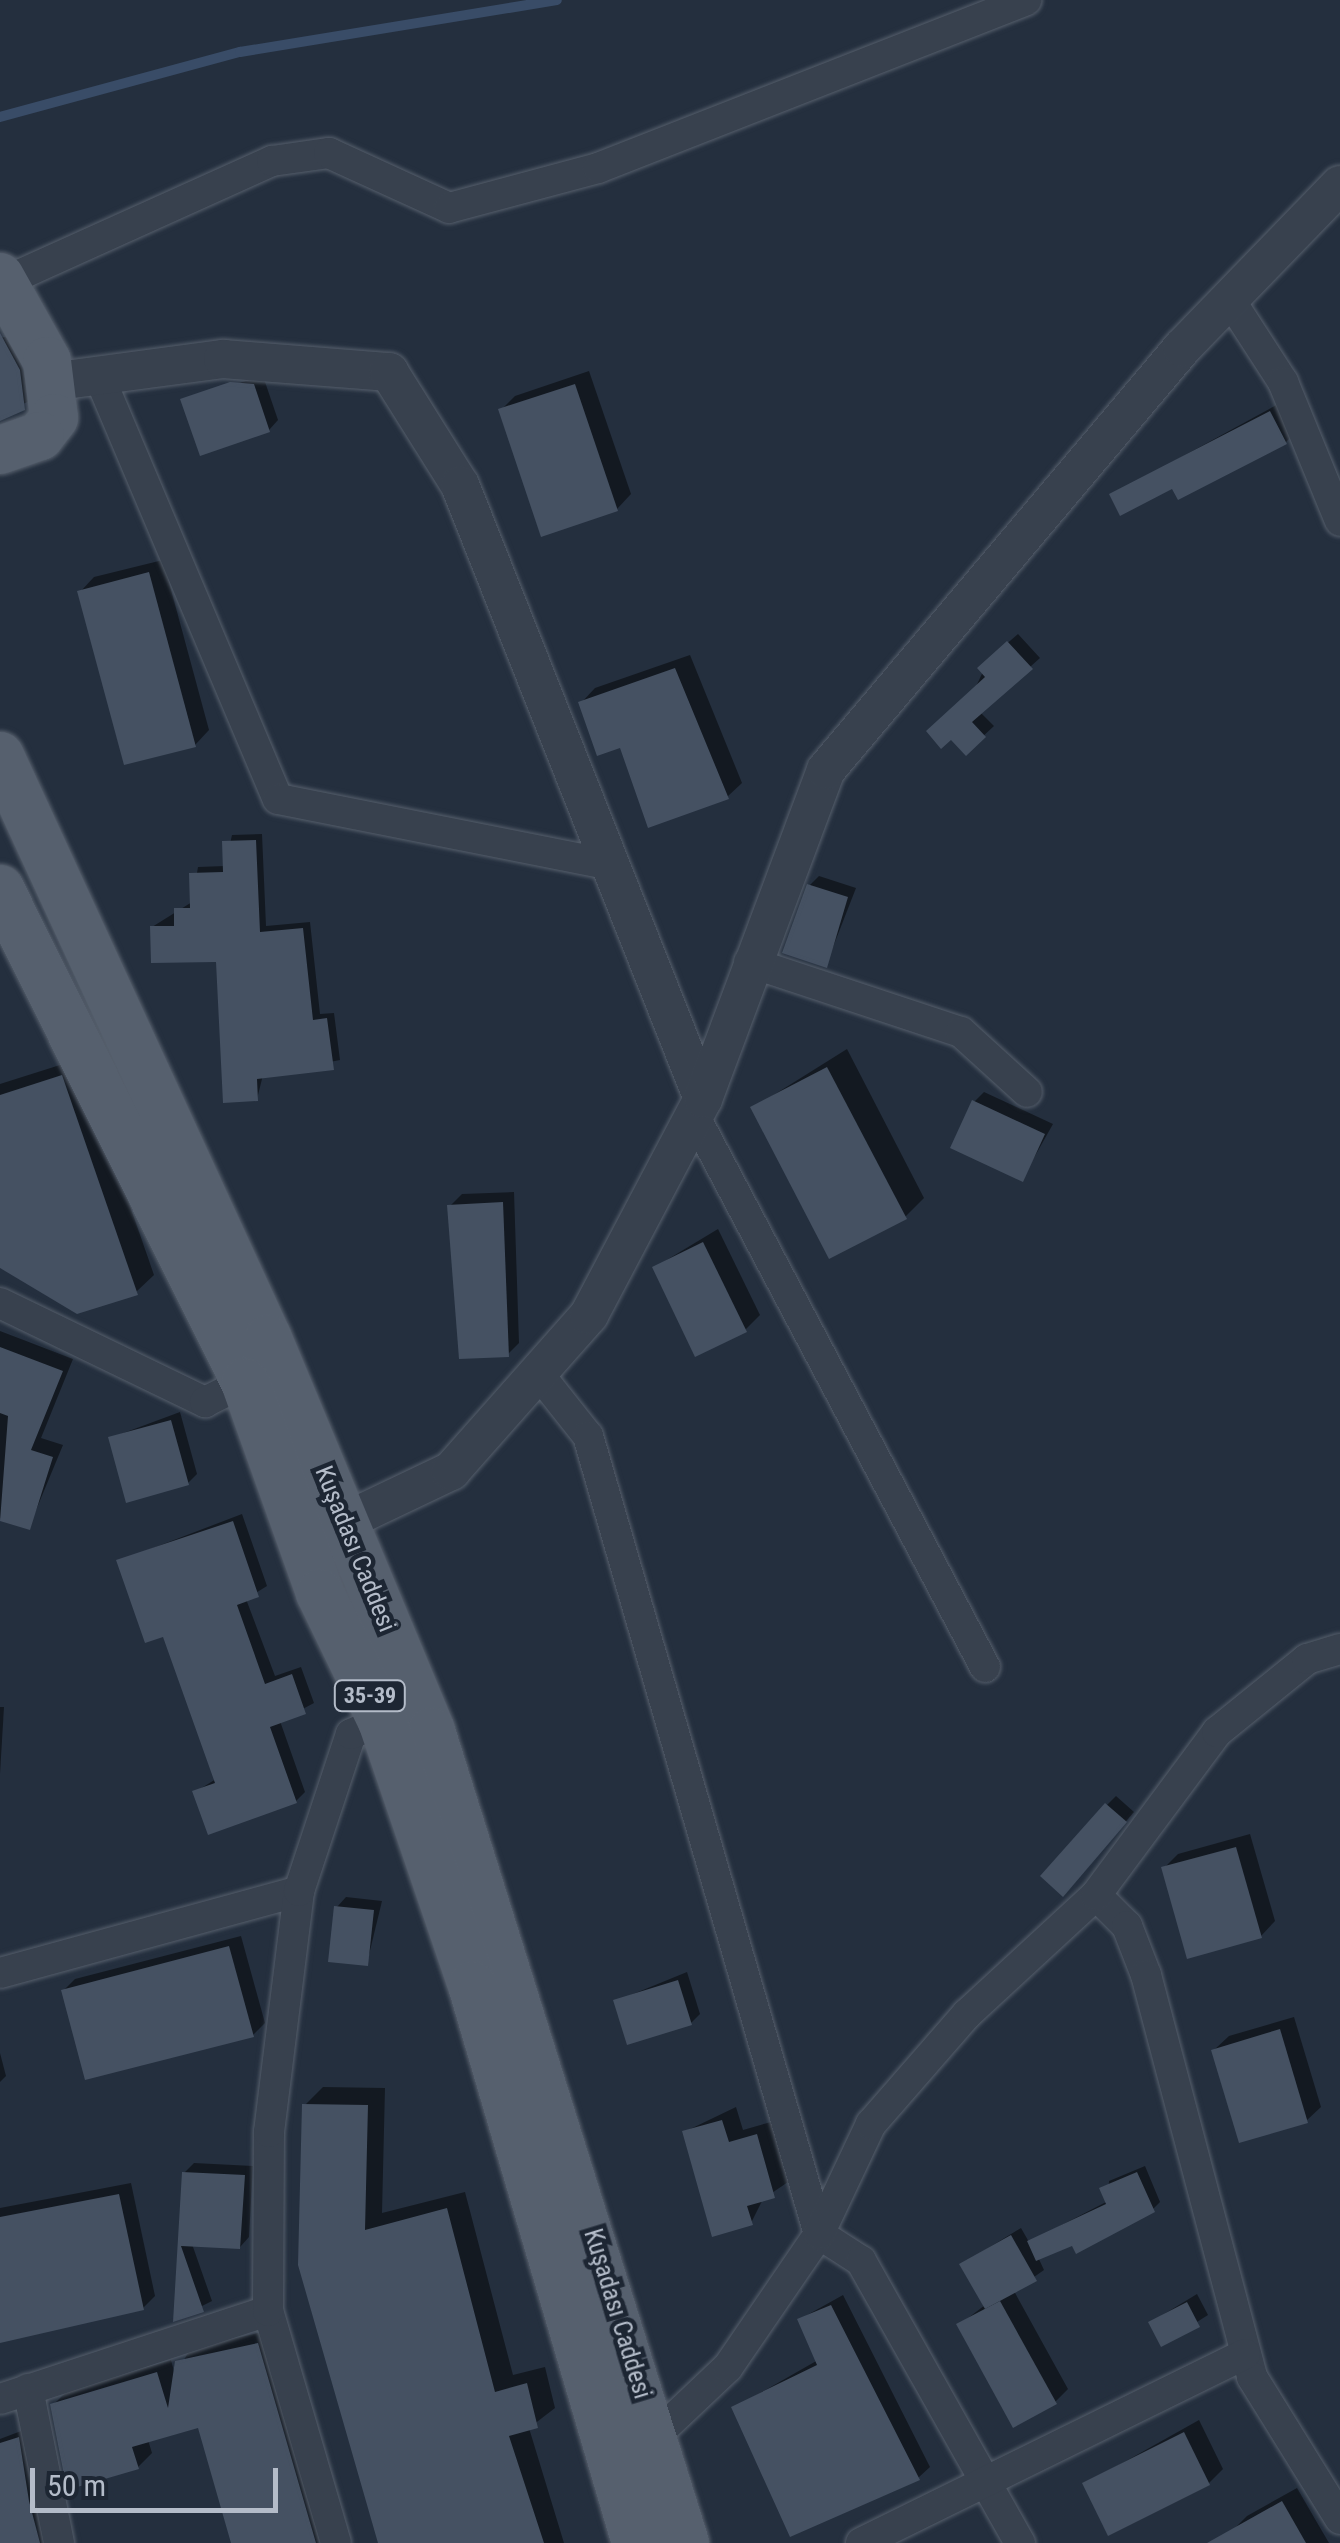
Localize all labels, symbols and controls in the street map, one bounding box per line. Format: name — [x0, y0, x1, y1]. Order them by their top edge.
street label: Kuşadası Caddesi — [308, 1462, 402, 1636]
road number: 35-39 — [332, 1679, 408, 1713]
street label: Kuşadası Caddesi — [577, 2225, 657, 2403]
scale bar — [35, 2448, 282, 2510]
text: 50 m — [47, 2468, 106, 2503]

